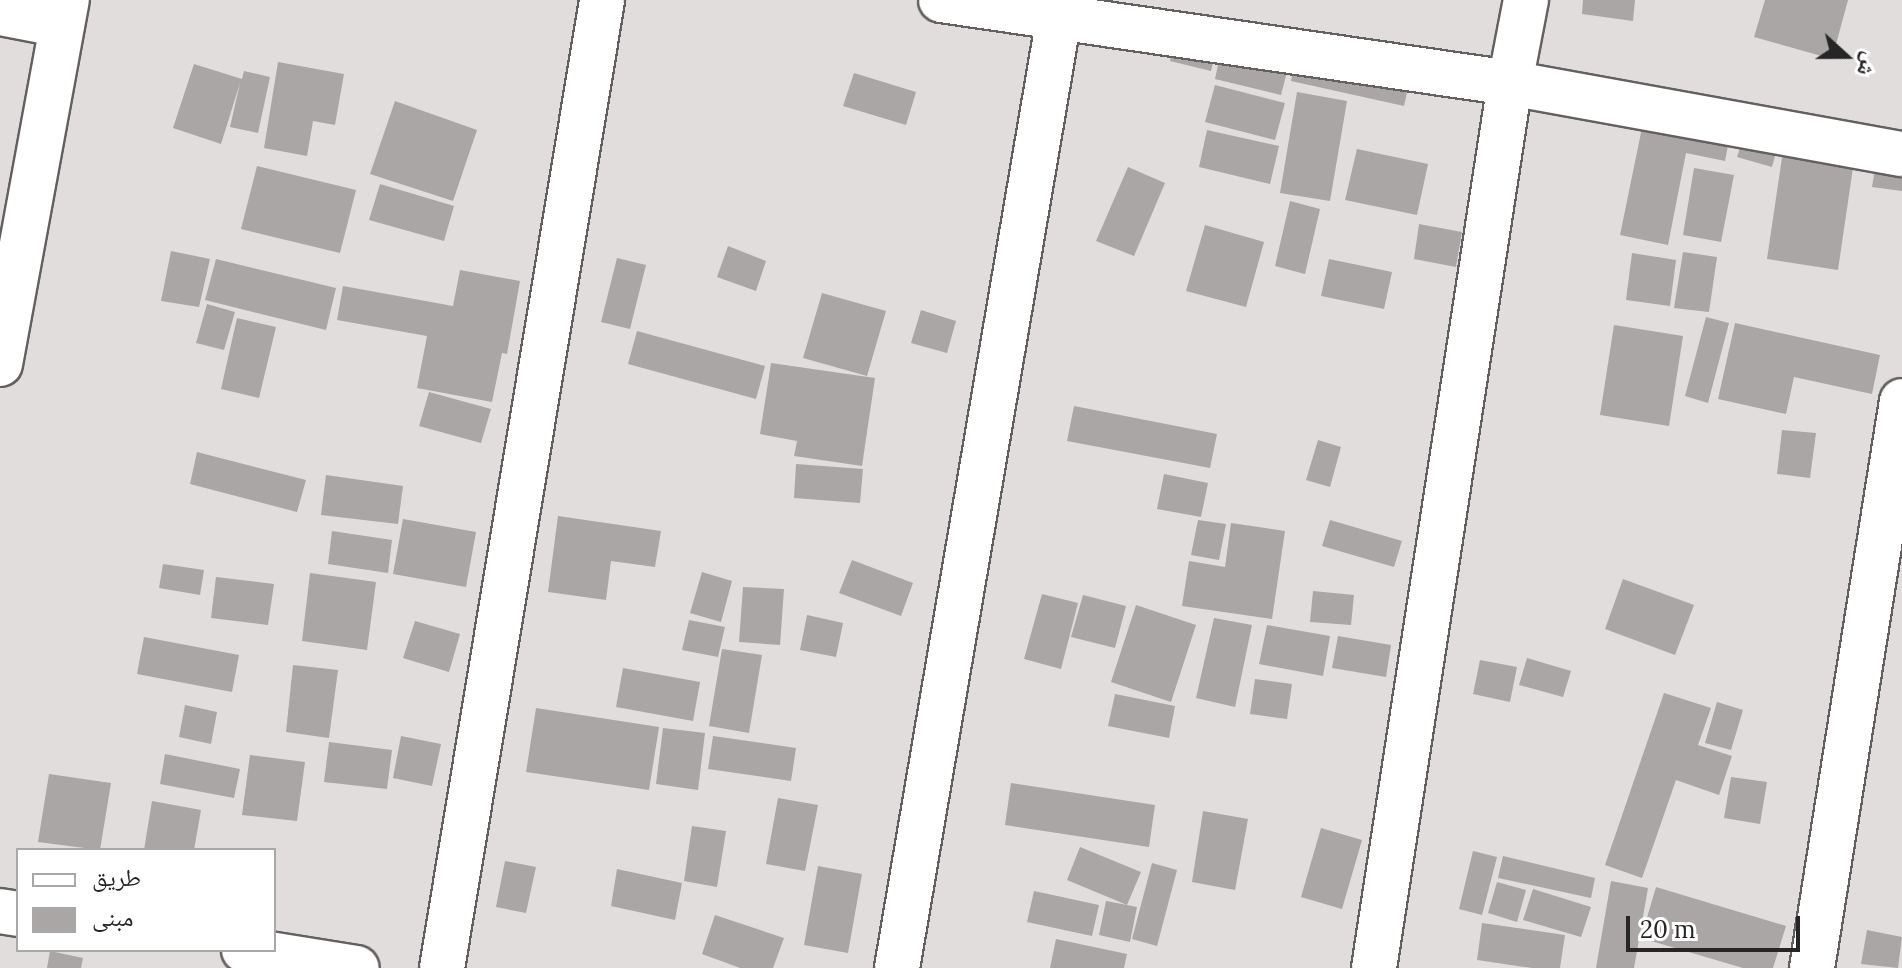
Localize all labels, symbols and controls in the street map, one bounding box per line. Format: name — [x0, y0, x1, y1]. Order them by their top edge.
north arrow — [1806, 16, 1886, 96]
text: ش — [1851, 49, 1886, 81]
legend — [16, 848, 276, 952]
text: طريق — [92, 862, 141, 893]
scale bar — [1630, 900, 1804, 950]
text: مبنى — [92, 902, 133, 933]
text: 20 m — [1640, 914, 1696, 945]

